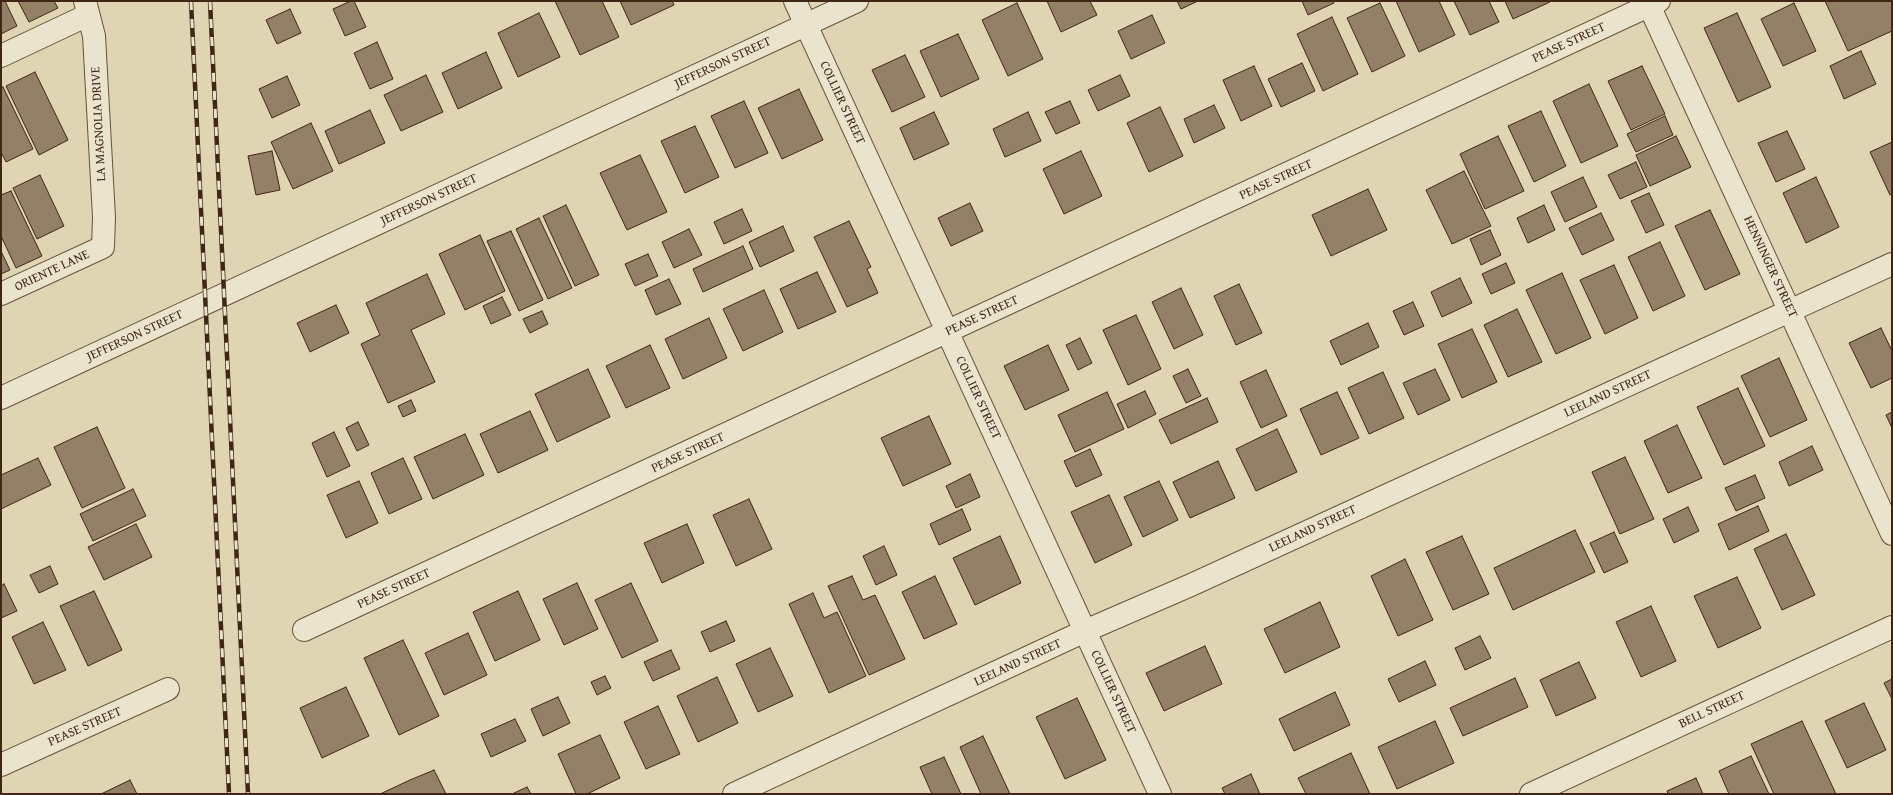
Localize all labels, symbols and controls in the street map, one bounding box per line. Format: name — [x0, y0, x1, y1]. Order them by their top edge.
street label: PEASE STREET — [1530, 19, 1608, 67]
street label: JEFFERSON STREET — [672, 34, 774, 92]
street label: COLLIER STREET — [816, 59, 868, 147]
street label: LA MAGNOLIA DRIVE — [88, 66, 110, 182]
street label: PEASE STREET — [1237, 156, 1315, 204]
street label: JEFFERSON STREET — [378, 171, 480, 229]
street label: HENNINGER STREET — [1740, 213, 1800, 321]
street label: ORIENTE LANE — [12, 247, 92, 295]
street label: PEASE STREET — [943, 292, 1021, 340]
street label: JEFFERSON STREET — [84, 307, 186, 365]
street label: COLLIER STREET — [952, 354, 1004, 442]
street label: LEELAND STREET — [1562, 367, 1654, 421]
street label: PEASE STREET — [649, 429, 727, 477]
street label: LEELAND STREET — [1267, 502, 1359, 556]
street label: PEASE STREET — [355, 565, 433, 613]
street label: LEELAND STREET — [972, 636, 1064, 690]
street label: COLLIER STREET — [1087, 648, 1139, 736]
street label: BELL STREET — [1677, 688, 1747, 732]
street label: PEASE STREET — [46, 704, 124, 750]

